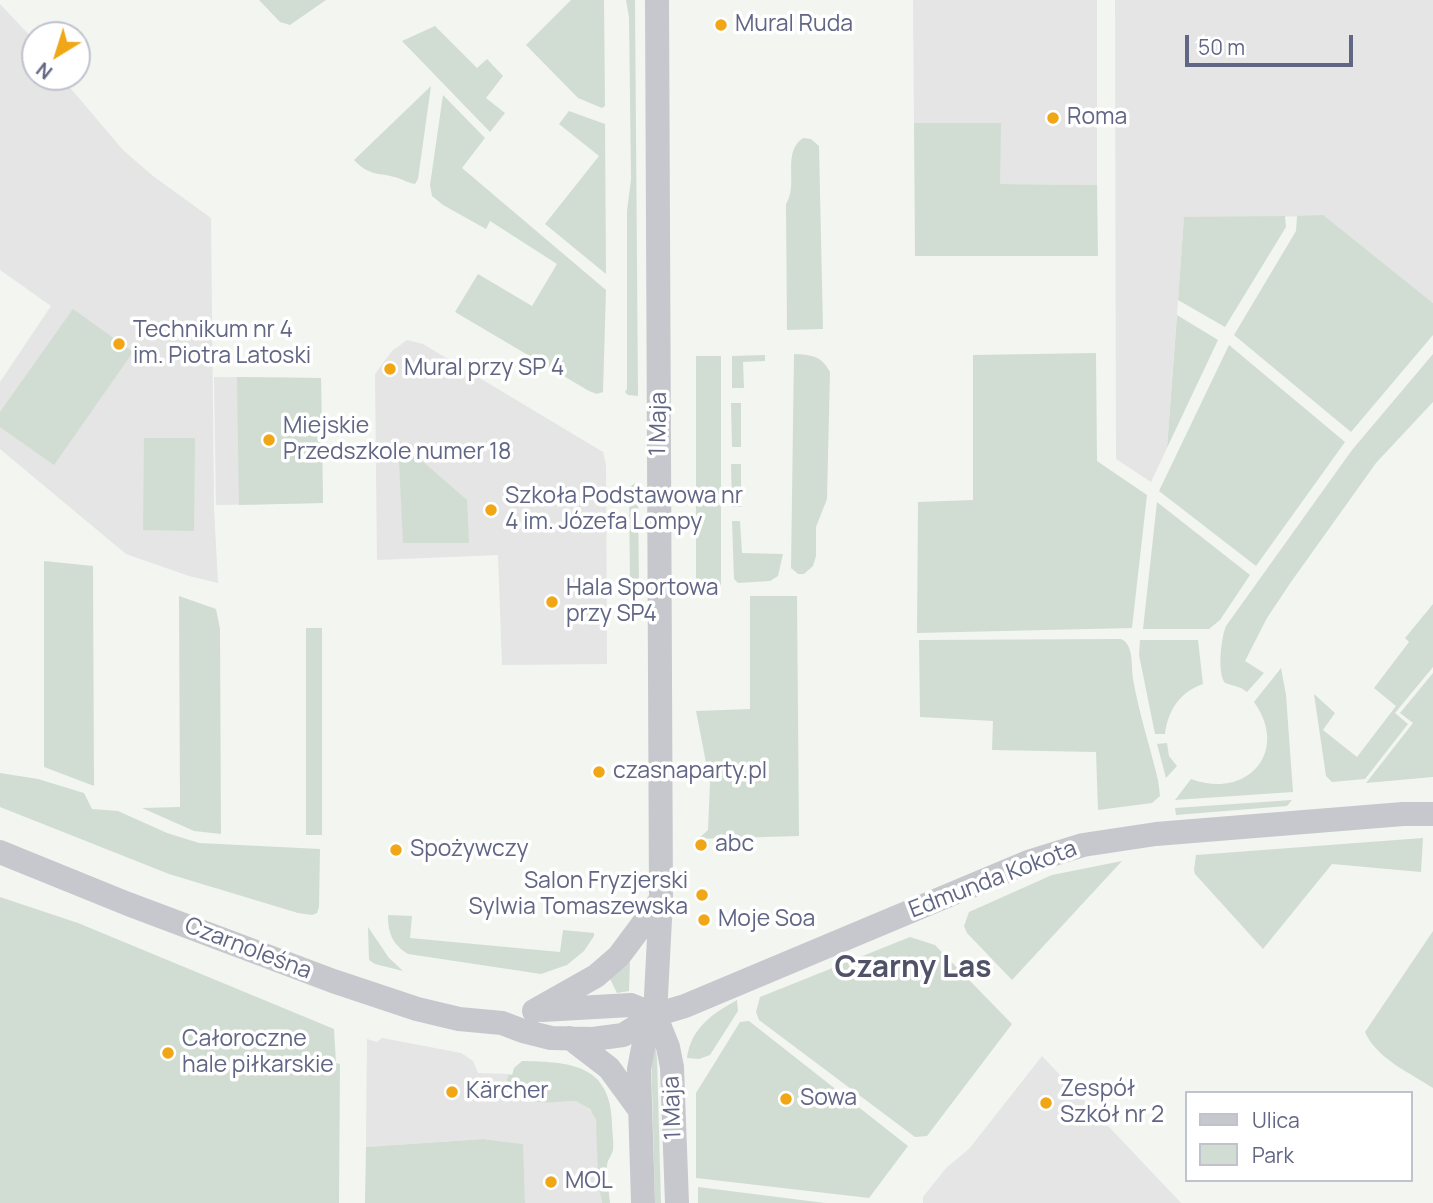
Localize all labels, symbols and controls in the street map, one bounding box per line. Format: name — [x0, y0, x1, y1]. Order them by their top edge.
place label: Mural Ruda — [735, 11, 853, 39]
marker: Mural Ruda — [713, 17, 729, 33]
north arrow — [21, 21, 91, 91]
scale bar — [1188, 21, 1356, 65]
text: 50 m — [1198, 33, 1245, 61]
text: N — [31, 57, 58, 85]
place label: Roma — [1067, 104, 1127, 132]
marker: Roma — [1045, 110, 1061, 126]
place label: Technikum nr 4 im. Piotra Latoski — [133, 317, 311, 371]
marker: Technikum nr 4 im. Piotra Latoski — [111, 336, 127, 352]
place label: Mural przy SP 4 — [404, 355, 564, 383]
marker: Mural przy SP 4 — [382, 361, 398, 377]
street label: 1 Maja — [645, 392, 673, 456]
place label: Miejskie Przedszkole numer 18 — [283, 413, 511, 467]
marker: Miejskie Przedszkole numer 18 — [261, 432, 277, 448]
place label: Szkoła Podstawowa nr 4 im. Józefa Lompy — [505, 483, 743, 537]
marker: Szkoła Podstawowa nr 4 im. Józefa Lompy — [483, 502, 499, 518]
place label: Hala Sportowa przy SP4 — [566, 575, 719, 629]
marker: Hala Sportowa przy SP4 — [544, 594, 560, 610]
place label: czasnaparty.pl — [613, 758, 767, 786]
marker: czasnaparty.pl — [591, 764, 607, 780]
place label: abc — [715, 831, 754, 859]
street label: Edmunda Kokota — [905, 835, 1081, 925]
place label: Spożywczy — [410, 836, 529, 864]
marker: abc — [693, 837, 709, 853]
marker: Spożywczy — [388, 842, 404, 858]
place label: Salon Fryzjerski Sylwia Tomaszewska — [469, 868, 688, 922]
marker: Salon Fryzjerski Sylwia Tomaszewska — [694, 887, 710, 903]
place label: Moje Soa — [718, 906, 815, 934]
street label: Czarnoleśna — [181, 912, 315, 986]
marker: Moje Soa — [696, 912, 712, 928]
district label: Czarny Las — [835, 951, 991, 987]
place label: Całoroczne hale piłkarskie — [182, 1026, 334, 1080]
marker: Całoroczne hale piłkarskie — [160, 1045, 176, 1061]
street label: 1 Maja — [658, 1075, 688, 1141]
place label: Zespół Szkół nr 2 — [1060, 1076, 1164, 1130]
place label: Kärcher — [466, 1078, 549, 1106]
marker: Kärcher — [444, 1084, 460, 1100]
place label: Sowa — [800, 1085, 857, 1113]
marker: Sowa — [778, 1091, 794, 1107]
legend — [1184, 1091, 1412, 1182]
marker: Zespół Szkół nr 2 — [1038, 1095, 1054, 1111]
text: Ulica — [1252, 1106, 1300, 1134]
text: Park — [1252, 1141, 1294, 1169]
place label: MOL — [565, 1168, 613, 1196]
marker: MOL — [543, 1174, 559, 1190]

